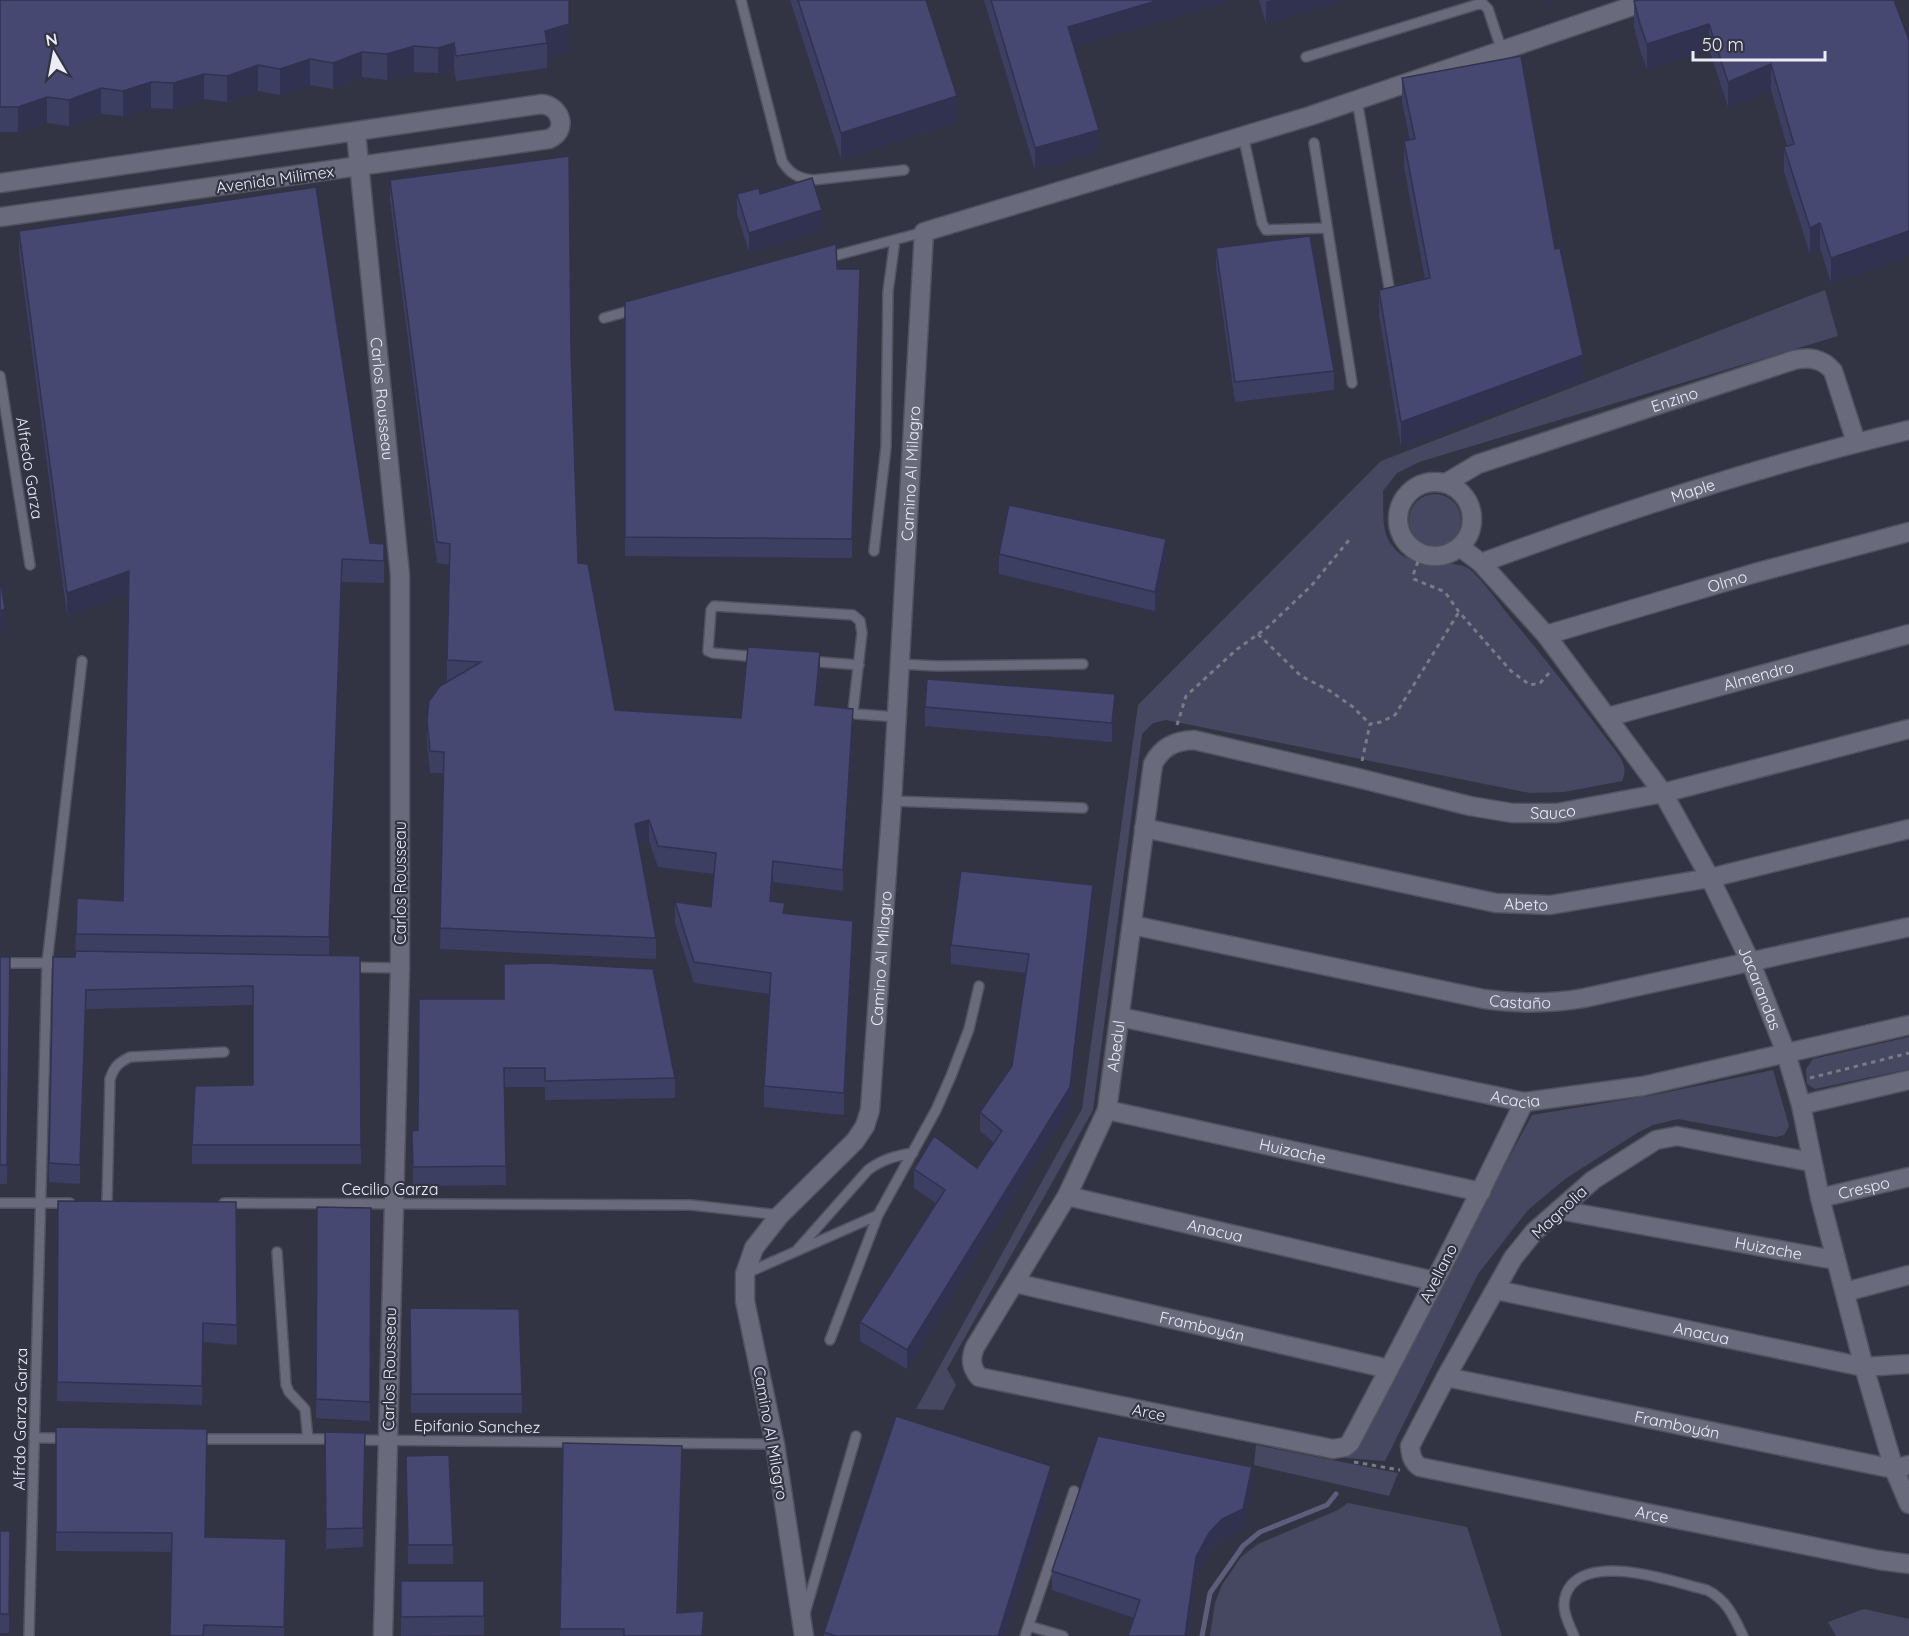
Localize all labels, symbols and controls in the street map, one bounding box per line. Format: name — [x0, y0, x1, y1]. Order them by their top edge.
north arrow — [24, 24, 84, 84]
scale bar — [1693, 24, 1825, 62]
text: N — [44, 28, 59, 50]
text: 50 m — [1702, 33, 1744, 56]
street label: Avenida Milimex — [215, 161, 335, 197]
street label: Carlos Rousseau — [366, 336, 399, 461]
street label: Enzino — [1648, 382, 1701, 416]
street label: Camino Al Milagro — [897, 405, 924, 541]
street label: Alfredo Garza — [12, 416, 48, 520]
street label: Maple — [1668, 474, 1717, 507]
street label: Olmo — [1705, 566, 1749, 597]
street label: Almendro — [1721, 656, 1796, 695]
street label: Sauco — [1530, 800, 1577, 823]
street label: Carlos Rousseau — [390, 821, 410, 945]
street label: Camino Al Milagro — [866, 890, 896, 1027]
street label: Abeto — [1504, 893, 1549, 915]
street label: Jacarandas — [1734, 943, 1786, 1033]
street label: Castaño — [1488, 990, 1551, 1013]
street label: Abedul — [1102, 1019, 1129, 1073]
street label: Acacia — [1489, 1085, 1541, 1112]
street label: Huizache — [1257, 1134, 1328, 1168]
street label: Crespo — [1836, 1172, 1891, 1203]
street label: Cecilio Garza — [342, 1179, 438, 1199]
street label: Magnolia — [1527, 1181, 1591, 1243]
street label: Anacua — [1185, 1214, 1245, 1246]
street label: Huizache — [1733, 1232, 1804, 1264]
street label: Avellano — [1415, 1240, 1461, 1306]
street label: Carlos Rousseau — [378, 1307, 400, 1431]
street label: Framboyán — [1158, 1307, 1247, 1345]
street label: Anacua — [1672, 1317, 1731, 1349]
street label: Alfrdo Garza Garza — [9, 1347, 31, 1491]
street label: Camino Al Milagro — [749, 1365, 793, 1501]
street label: Arce — [1131, 1399, 1167, 1425]
street label: Framboyán — [1633, 1406, 1722, 1443]
street label: Epifanio Sanchez — [414, 1415, 540, 1437]
street label: Arce — [1634, 1501, 1671, 1527]

